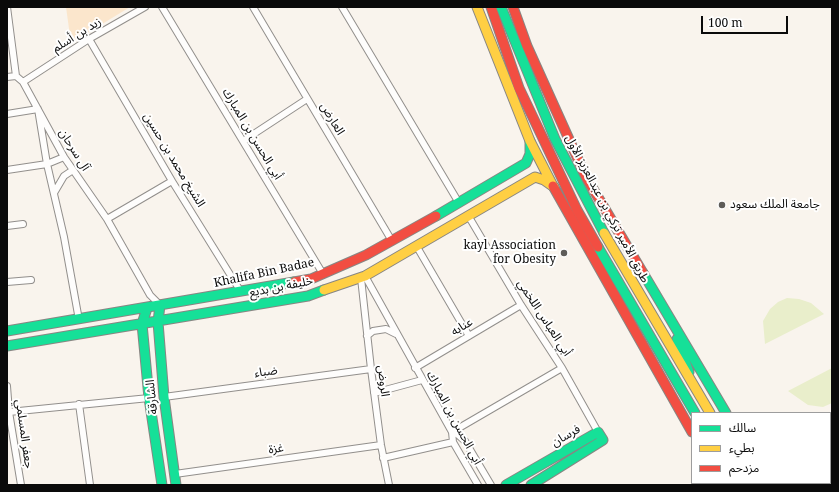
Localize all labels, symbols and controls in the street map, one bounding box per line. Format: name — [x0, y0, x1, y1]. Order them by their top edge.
scale bar — [703, 8, 790, 34]
street label: زيد بن أسلم — [50, 14, 104, 56]
text: 100 m — [708, 14, 743, 31]
street label: أبي الحسن بن المبارك — [219, 86, 285, 182]
street label: العارض — [317, 100, 347, 138]
street label: الشيخ محمد بن حسين — [140, 110, 208, 210]
street label: آل سرحان — [56, 126, 92, 174]
street label: طريق الأمير تركي بن عبدالعزيز الأول — [562, 133, 652, 285]
place label: جامعة الملك سعود — [730, 198, 820, 212]
marker: جامعة الملك سعود — [717, 200, 727, 210]
place label: kayl Association for Obesity — [463, 239, 556, 267]
marker: kayl Association for Obesity — [559, 248, 569, 258]
street label: Khalifa Bin Badae — [212, 255, 316, 291]
street label: خليفة بن بديع — [248, 274, 314, 300]
street label: أبي العباس اللخمي — [514, 277, 574, 359]
street label: عنابه — [449, 315, 475, 339]
street label: ضباء — [253, 363, 279, 381]
street label: الروض — [374, 364, 392, 398]
street label: أبي الحسن بن المبارك — [423, 369, 485, 467]
street label: الشارقة — [143, 379, 161, 415]
street label: جعفر المسلمي — [12, 399, 36, 469]
legend — [691, 412, 831, 484]
text: سالك — [729, 419, 756, 436]
street label: فرسان — [549, 422, 583, 450]
text: بطيء — [729, 439, 755, 456]
street label: غزة — [267, 441, 285, 457]
text: مزدحم — [729, 459, 759, 476]

